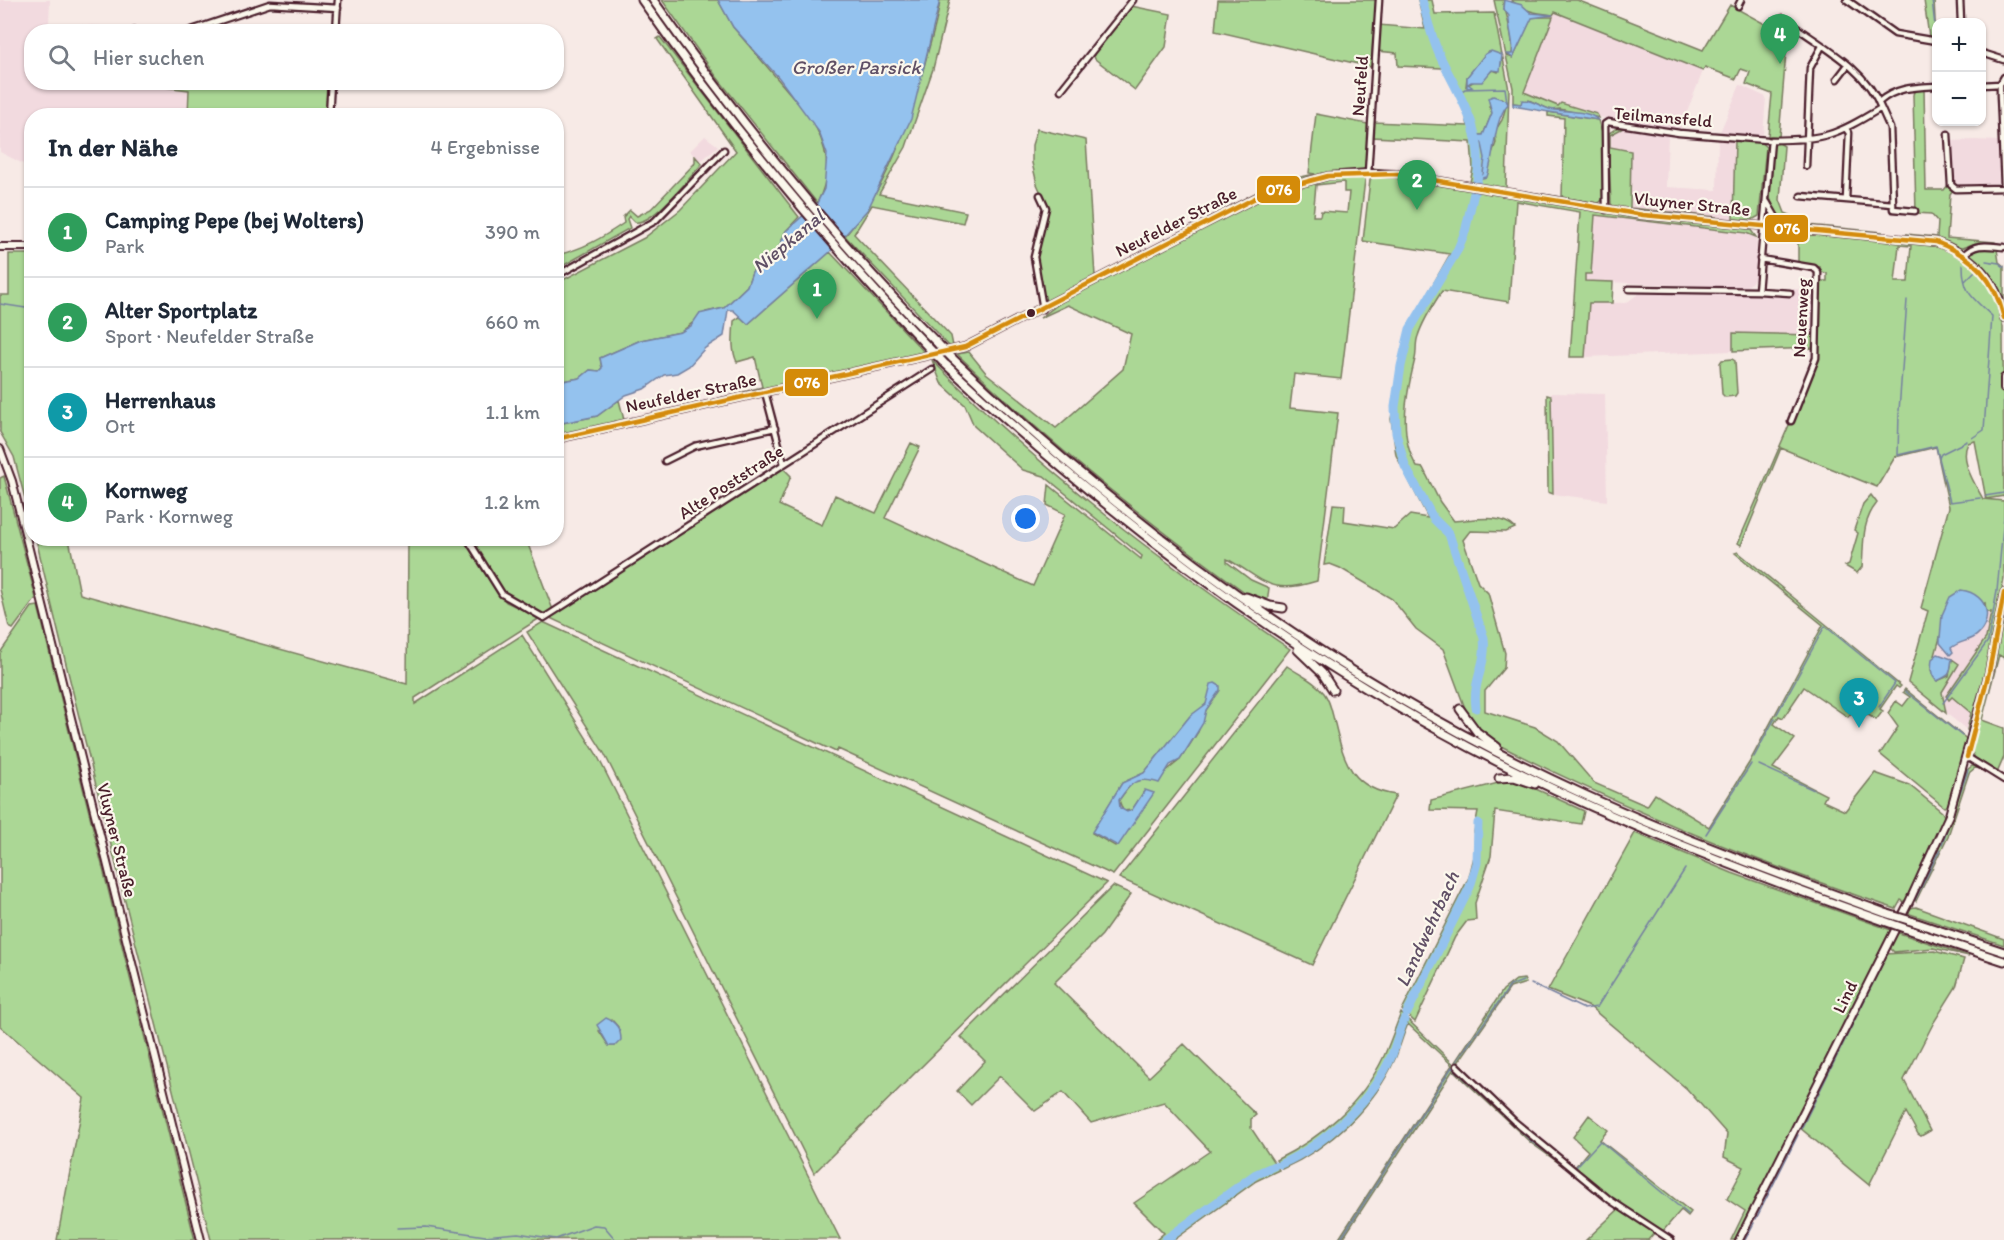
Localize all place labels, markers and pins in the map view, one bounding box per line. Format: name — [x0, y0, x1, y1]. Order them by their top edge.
pin: 4 — [1760, 14, 1800, 64]
pin: 2 — [1398, 160, 1436, 210]
pin: 1 — [798, 270, 836, 319]
unlabelled marker — [1025, 307, 1037, 319]
pin: 3 — [1840, 678, 1878, 728]

